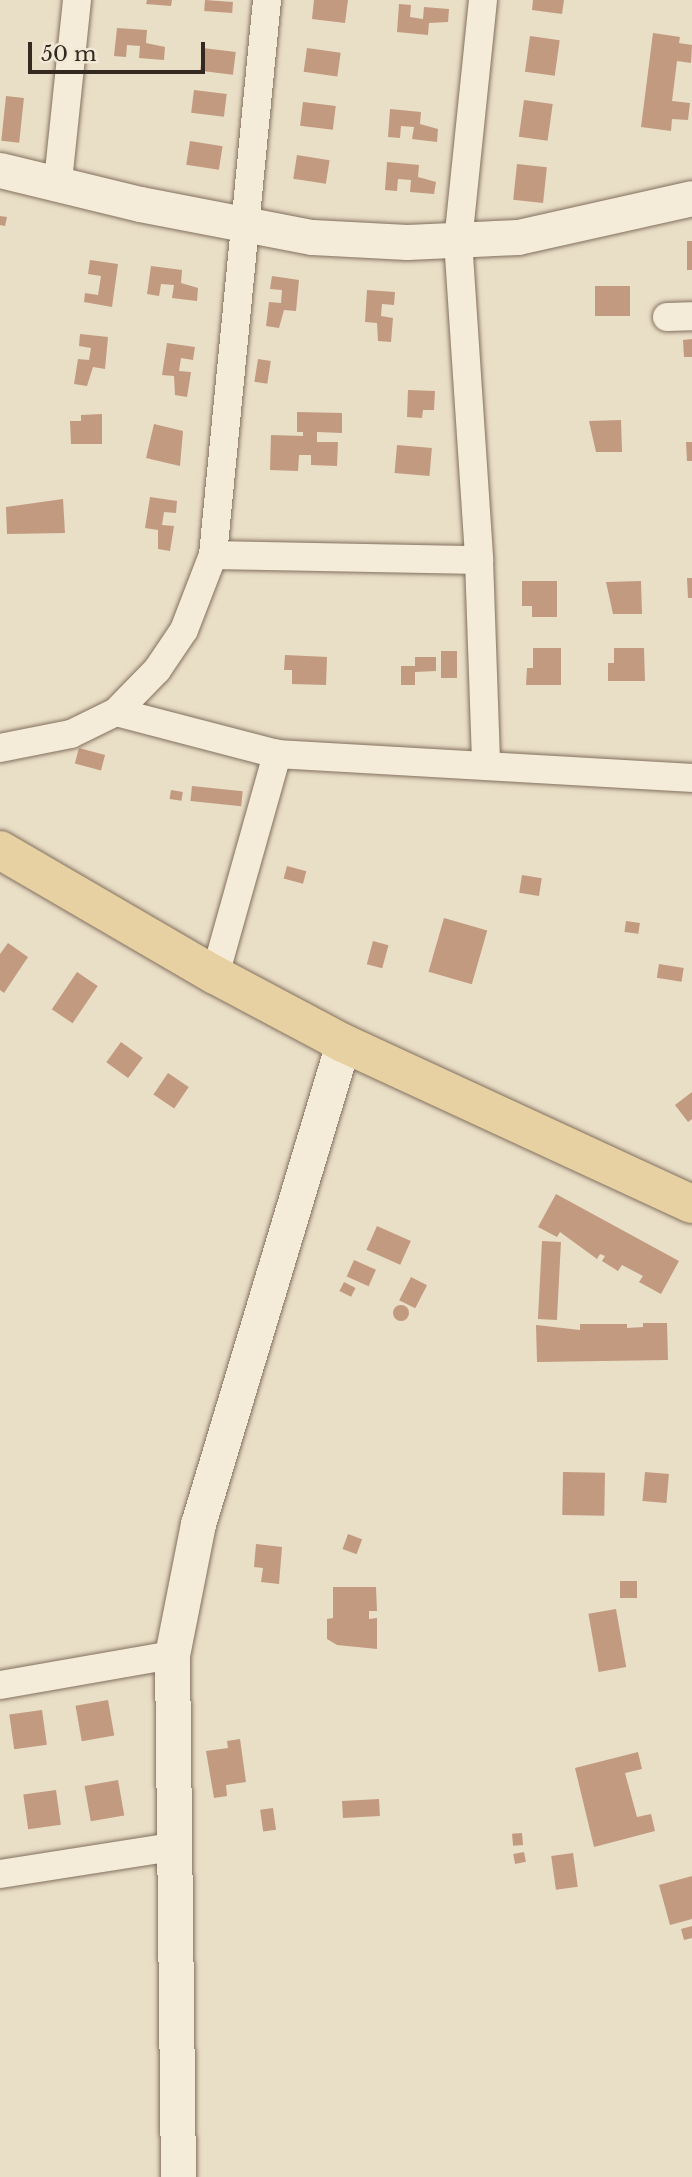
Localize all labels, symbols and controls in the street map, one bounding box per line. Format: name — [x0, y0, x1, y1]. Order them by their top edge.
scale bar — [32, 28, 208, 72]
text: 50 m — [41, 41, 96, 67]

